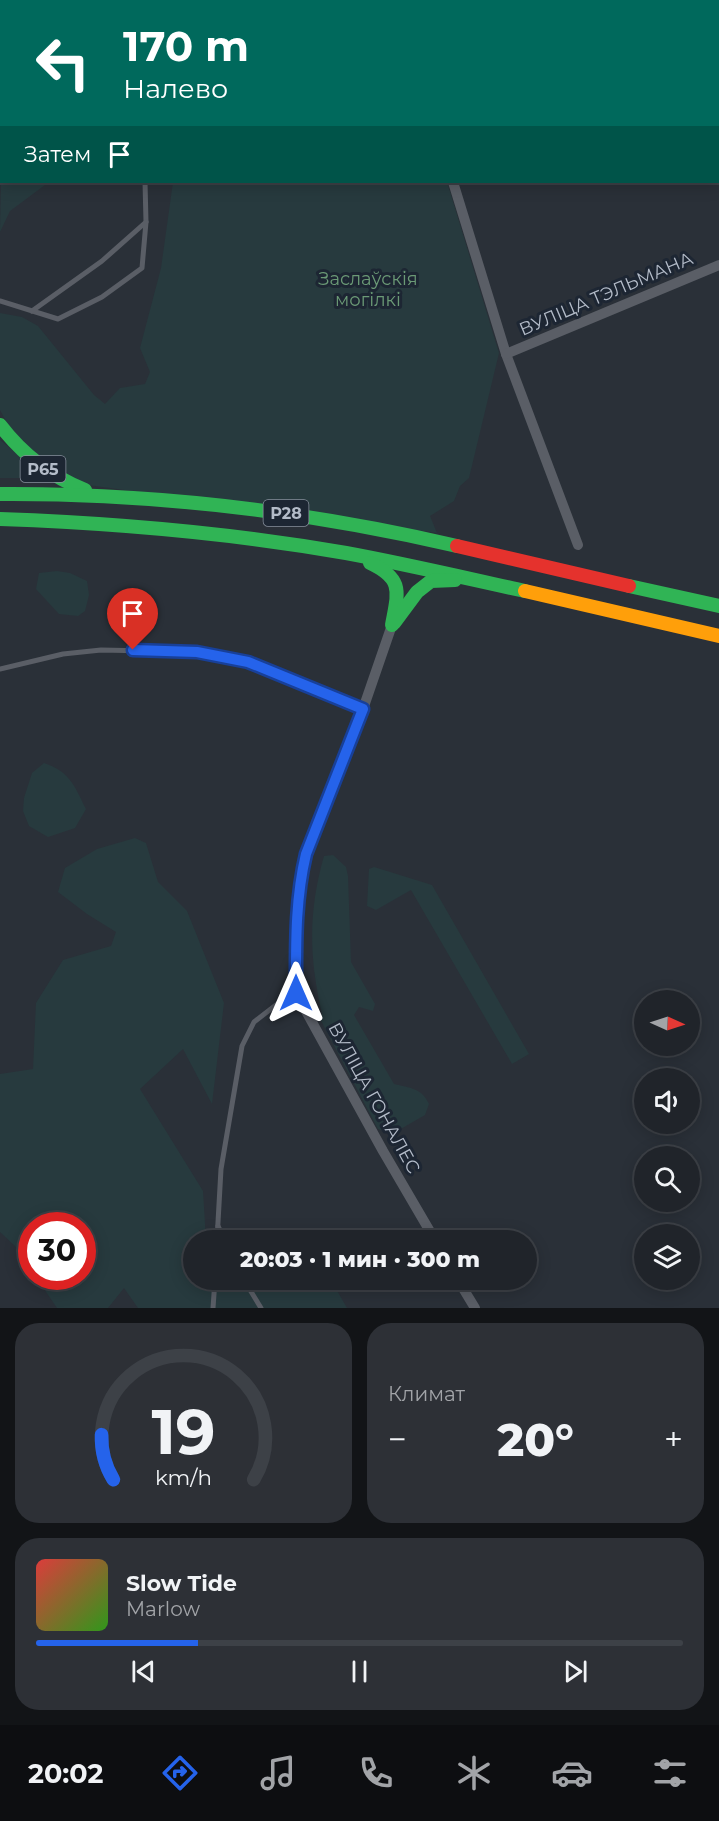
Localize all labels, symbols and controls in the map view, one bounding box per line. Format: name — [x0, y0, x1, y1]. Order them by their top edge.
text: 170 m — [123, 20, 249, 72]
icon: left — [24, 24, 102, 102]
text: Налево — [123, 72, 228, 105]
icon: arrive — [103, 138, 136, 171]
text: Затем — [24, 141, 91, 168]
street label: ВУЛІЦА ТЭЛЬМАНА — [516, 247, 697, 341]
park label: Заслаўскія могілкі — [318, 268, 418, 311]
road number: Р65 — [20, 456, 66, 482]
road number: Р28 — [264, 500, 308, 526]
pin — [107, 588, 158, 650]
icon: arrive — [116, 597, 149, 630]
position arrow — [264, 961, 328, 1025]
north arrow — [634, 990, 700, 1056]
map controls — [634, 990, 700, 1290]
street label: ВУЛІЦА ГОНАЛЕС — [323, 1019, 425, 1177]
button: sound — [634, 1068, 700, 1134]
button: search — [634, 1146, 700, 1212]
speed limit sign: 30 — [18, 1212, 96, 1290]
button: layers — [634, 1224, 700, 1290]
text: 20:03 · 1 мин · 300 m — [240, 1246, 480, 1273]
text: Климат — [388, 1382, 465, 1406]
text: 19 — [151, 1394, 216, 1470]
text: 20° — [497, 1412, 574, 1467]
text: − — [388, 1419, 407, 1459]
text: + — [664, 1419, 683, 1459]
text: km/h — [155, 1464, 212, 1490]
text: Slow Tide — [126, 1570, 237, 1597]
text: Marlow — [126, 1597, 200, 1621]
icon: previous — [127, 1655, 160, 1688]
icon: pause — [343, 1655, 376, 1688]
icon: next — [559, 1655, 592, 1688]
icon: directions — [159, 1752, 201, 1794]
icon: music — [257, 1752, 299, 1794]
icon: phone — [355, 1752, 397, 1794]
icon: climate — [453, 1752, 495, 1794]
icon: car — [551, 1752, 593, 1794]
icon: filters — [649, 1752, 691, 1794]
text: 20:02 — [28, 1757, 103, 1790]

